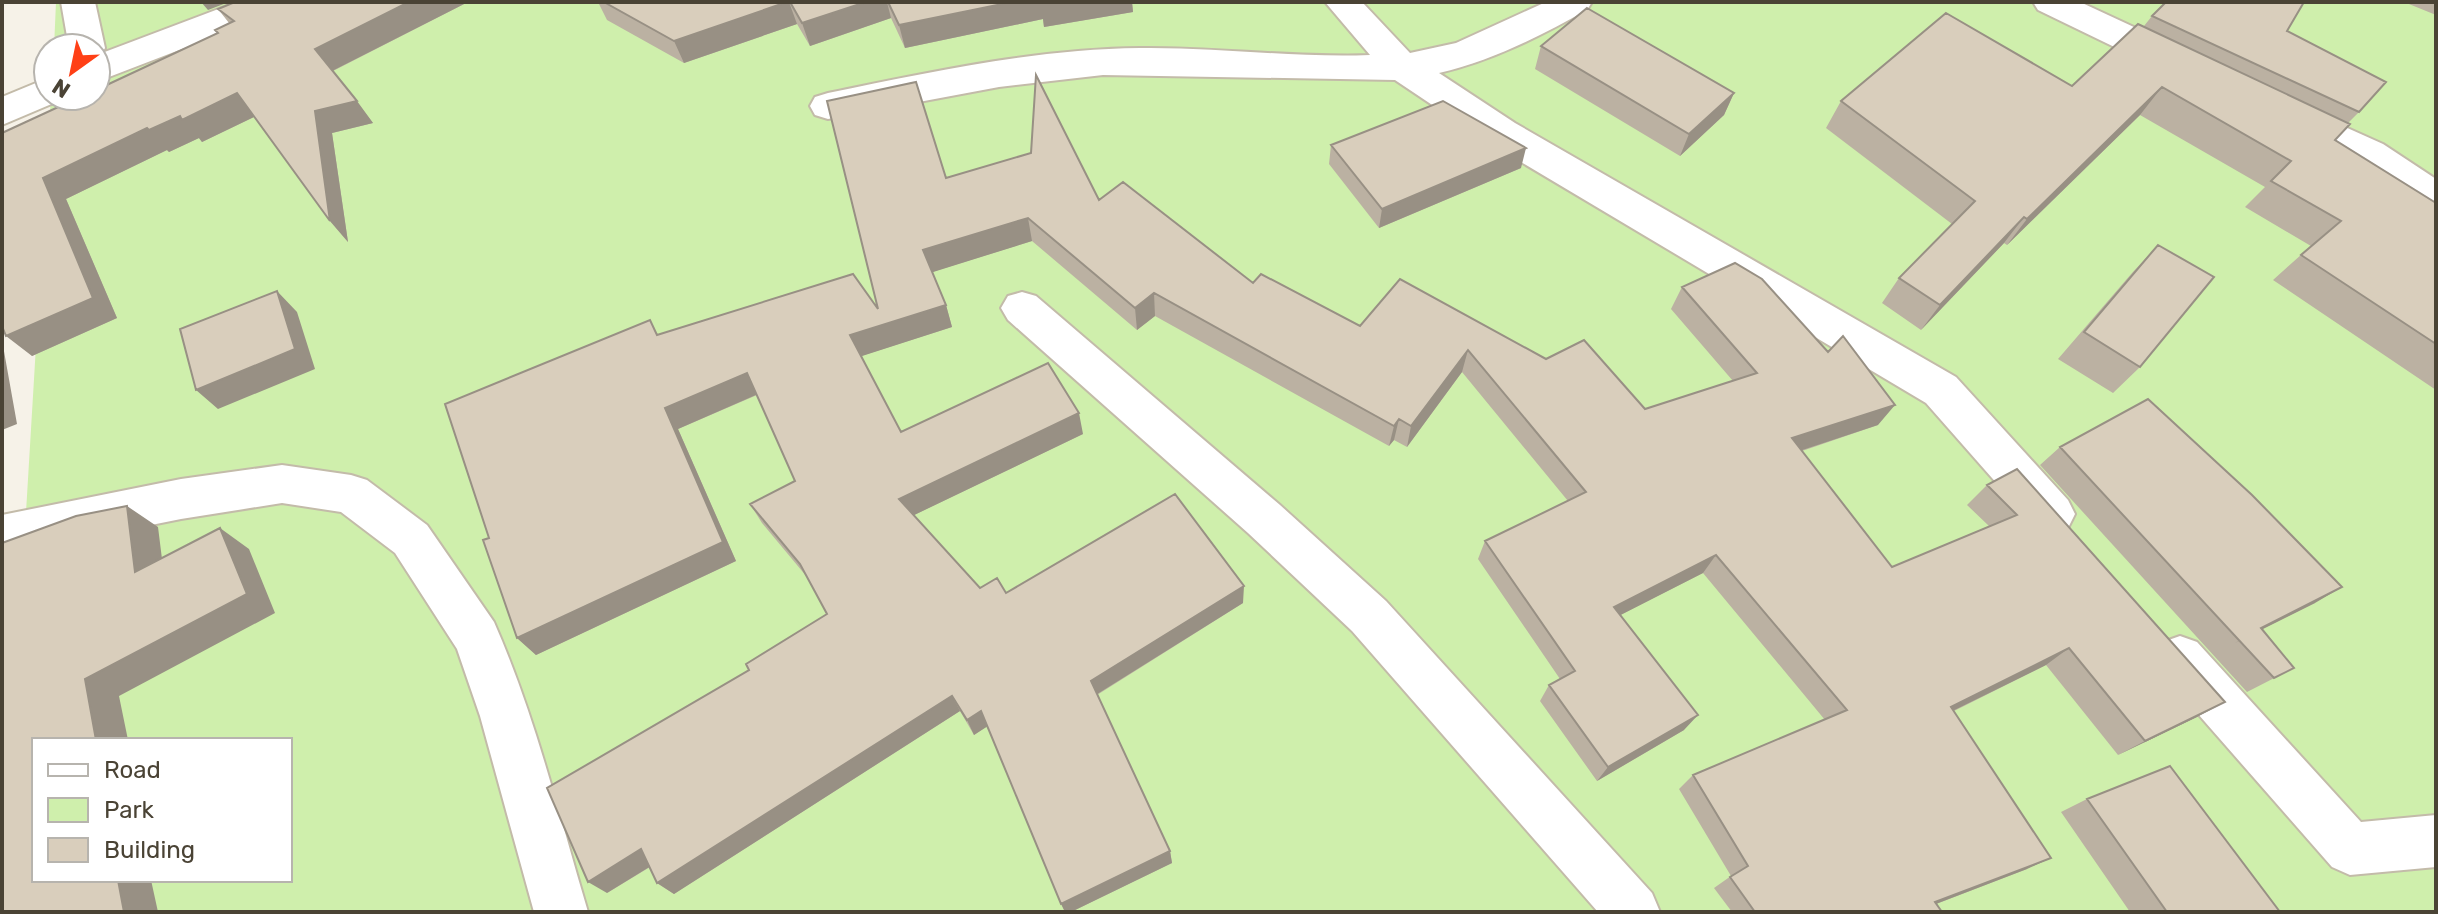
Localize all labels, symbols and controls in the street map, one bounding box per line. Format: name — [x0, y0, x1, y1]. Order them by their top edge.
north arrow — [32, 32, 112, 112]
text: N — [47, 73, 75, 104]
legend — [32, 738, 292, 882]
text: Road — [104, 756, 161, 784]
text: Park — [104, 796, 155, 824]
text: Building — [104, 836, 195, 864]

